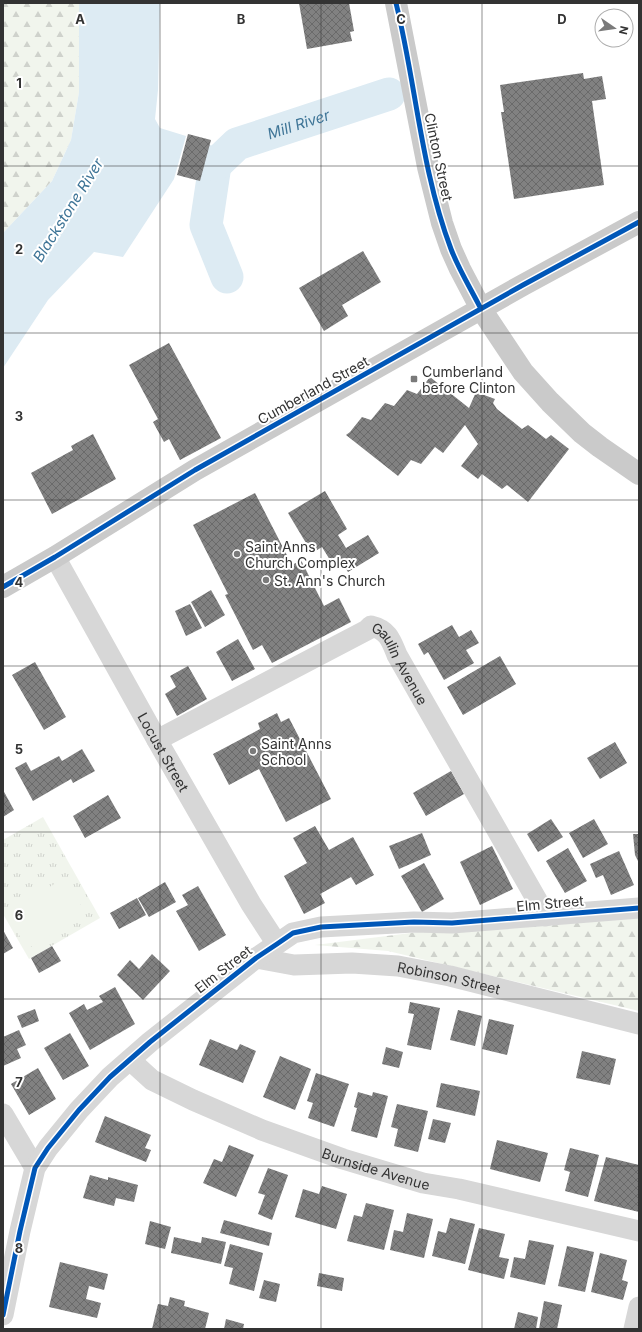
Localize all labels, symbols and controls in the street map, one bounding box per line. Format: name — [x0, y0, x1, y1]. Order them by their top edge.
north arrow — [594, 8, 634, 48]
text: A — [75, 11, 85, 27]
text: B — [237, 11, 246, 27]
text: C — [396, 11, 406, 27]
text: D — [557, 11, 567, 27]
text: N — [616, 25, 632, 36]
text: 1 — [16, 75, 22, 91]
water label: Mill River — [265, 105, 332, 143]
street label: Clinton Street — [421, 111, 457, 203]
water label: Blackstone River — [29, 154, 108, 265]
text: 2 — [15, 241, 23, 257]
street label: Cumberland Street — [254, 352, 372, 428]
place label: Cumberland before Clinton — [422, 363, 515, 396]
marker: Cumberland before Clinton — [409, 374, 419, 384]
text: 3 — [15, 408, 23, 424]
place label: Saint Anns Church Complex — [245, 538, 356, 571]
marker: Saint Anns Church Complex — [232, 549, 242, 559]
place label: St. Ann's Church — [274, 572, 385, 589]
text: 4 — [15, 574, 24, 590]
marker: St. Ann's Church — [261, 575, 271, 585]
street label: Gaulin Avenue — [370, 618, 432, 707]
street label: Locust Street — [135, 709, 193, 795]
place label: Saint Anns School — [261, 735, 332, 768]
text: 5 — [15, 741, 23, 757]
marker: Saint Anns School — [248, 746, 258, 756]
street label: Elm Street — [516, 892, 585, 914]
text: 6 — [15, 907, 23, 923]
street label: Elm Street — [191, 941, 255, 996]
street label: Robinson Street — [396, 958, 503, 997]
text: 7 — [15, 1074, 23, 1090]
street label: Burnside Avenue — [320, 1144, 431, 1193]
text: 8 — [15, 1240, 23, 1256]

